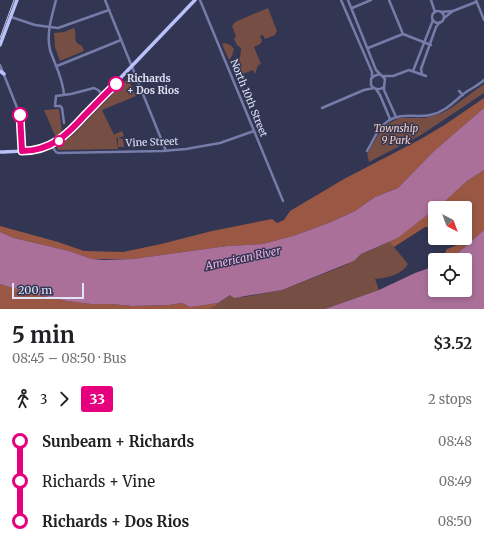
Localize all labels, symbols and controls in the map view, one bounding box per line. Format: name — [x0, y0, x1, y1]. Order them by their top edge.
street label: North 10th Street — [227, 57, 271, 139]
place label: Richards + Dos Rios — [127, 72, 179, 97]
marker: Richards + Dos Rios — [108, 76, 124, 92]
unlabelled marker — [12, 107, 28, 123]
park label: Township 9 Park — [374, 122, 419, 147]
unlabelled marker — [53, 135, 65, 147]
street label: Vine Street — [124, 135, 179, 149]
north arrow — [428, 201, 472, 245]
map controls — [428, 201, 472, 297]
water label: American River — [203, 243, 282, 273]
button: locate — [428, 253, 472, 297]
scale bar — [12, 281, 84, 300]
text: 200 m — [18, 283, 52, 297]
text: 5 min — [12, 321, 75, 349]
text: $3.52 — [433, 334, 472, 353]
text: 08:45 – 08:50 · Bus — [12, 350, 126, 367]
icon: walk — [12, 388, 34, 410]
icon: forward — [53, 388, 75, 410]
text: 33 — [89, 390, 105, 408]
text: 3 — [40, 391, 47, 408]
text: 2 stops — [428, 391, 472, 408]
text: Sunbeam + Richards — [42, 432, 194, 451]
text: 08:48 — [438, 433, 472, 450]
text: Richards + Vine — [42, 472, 155, 491]
text: 08:49 — [439, 473, 472, 490]
text: Richards + Dos Rios — [42, 512, 189, 531]
text: 08:50 — [438, 513, 472, 530]

